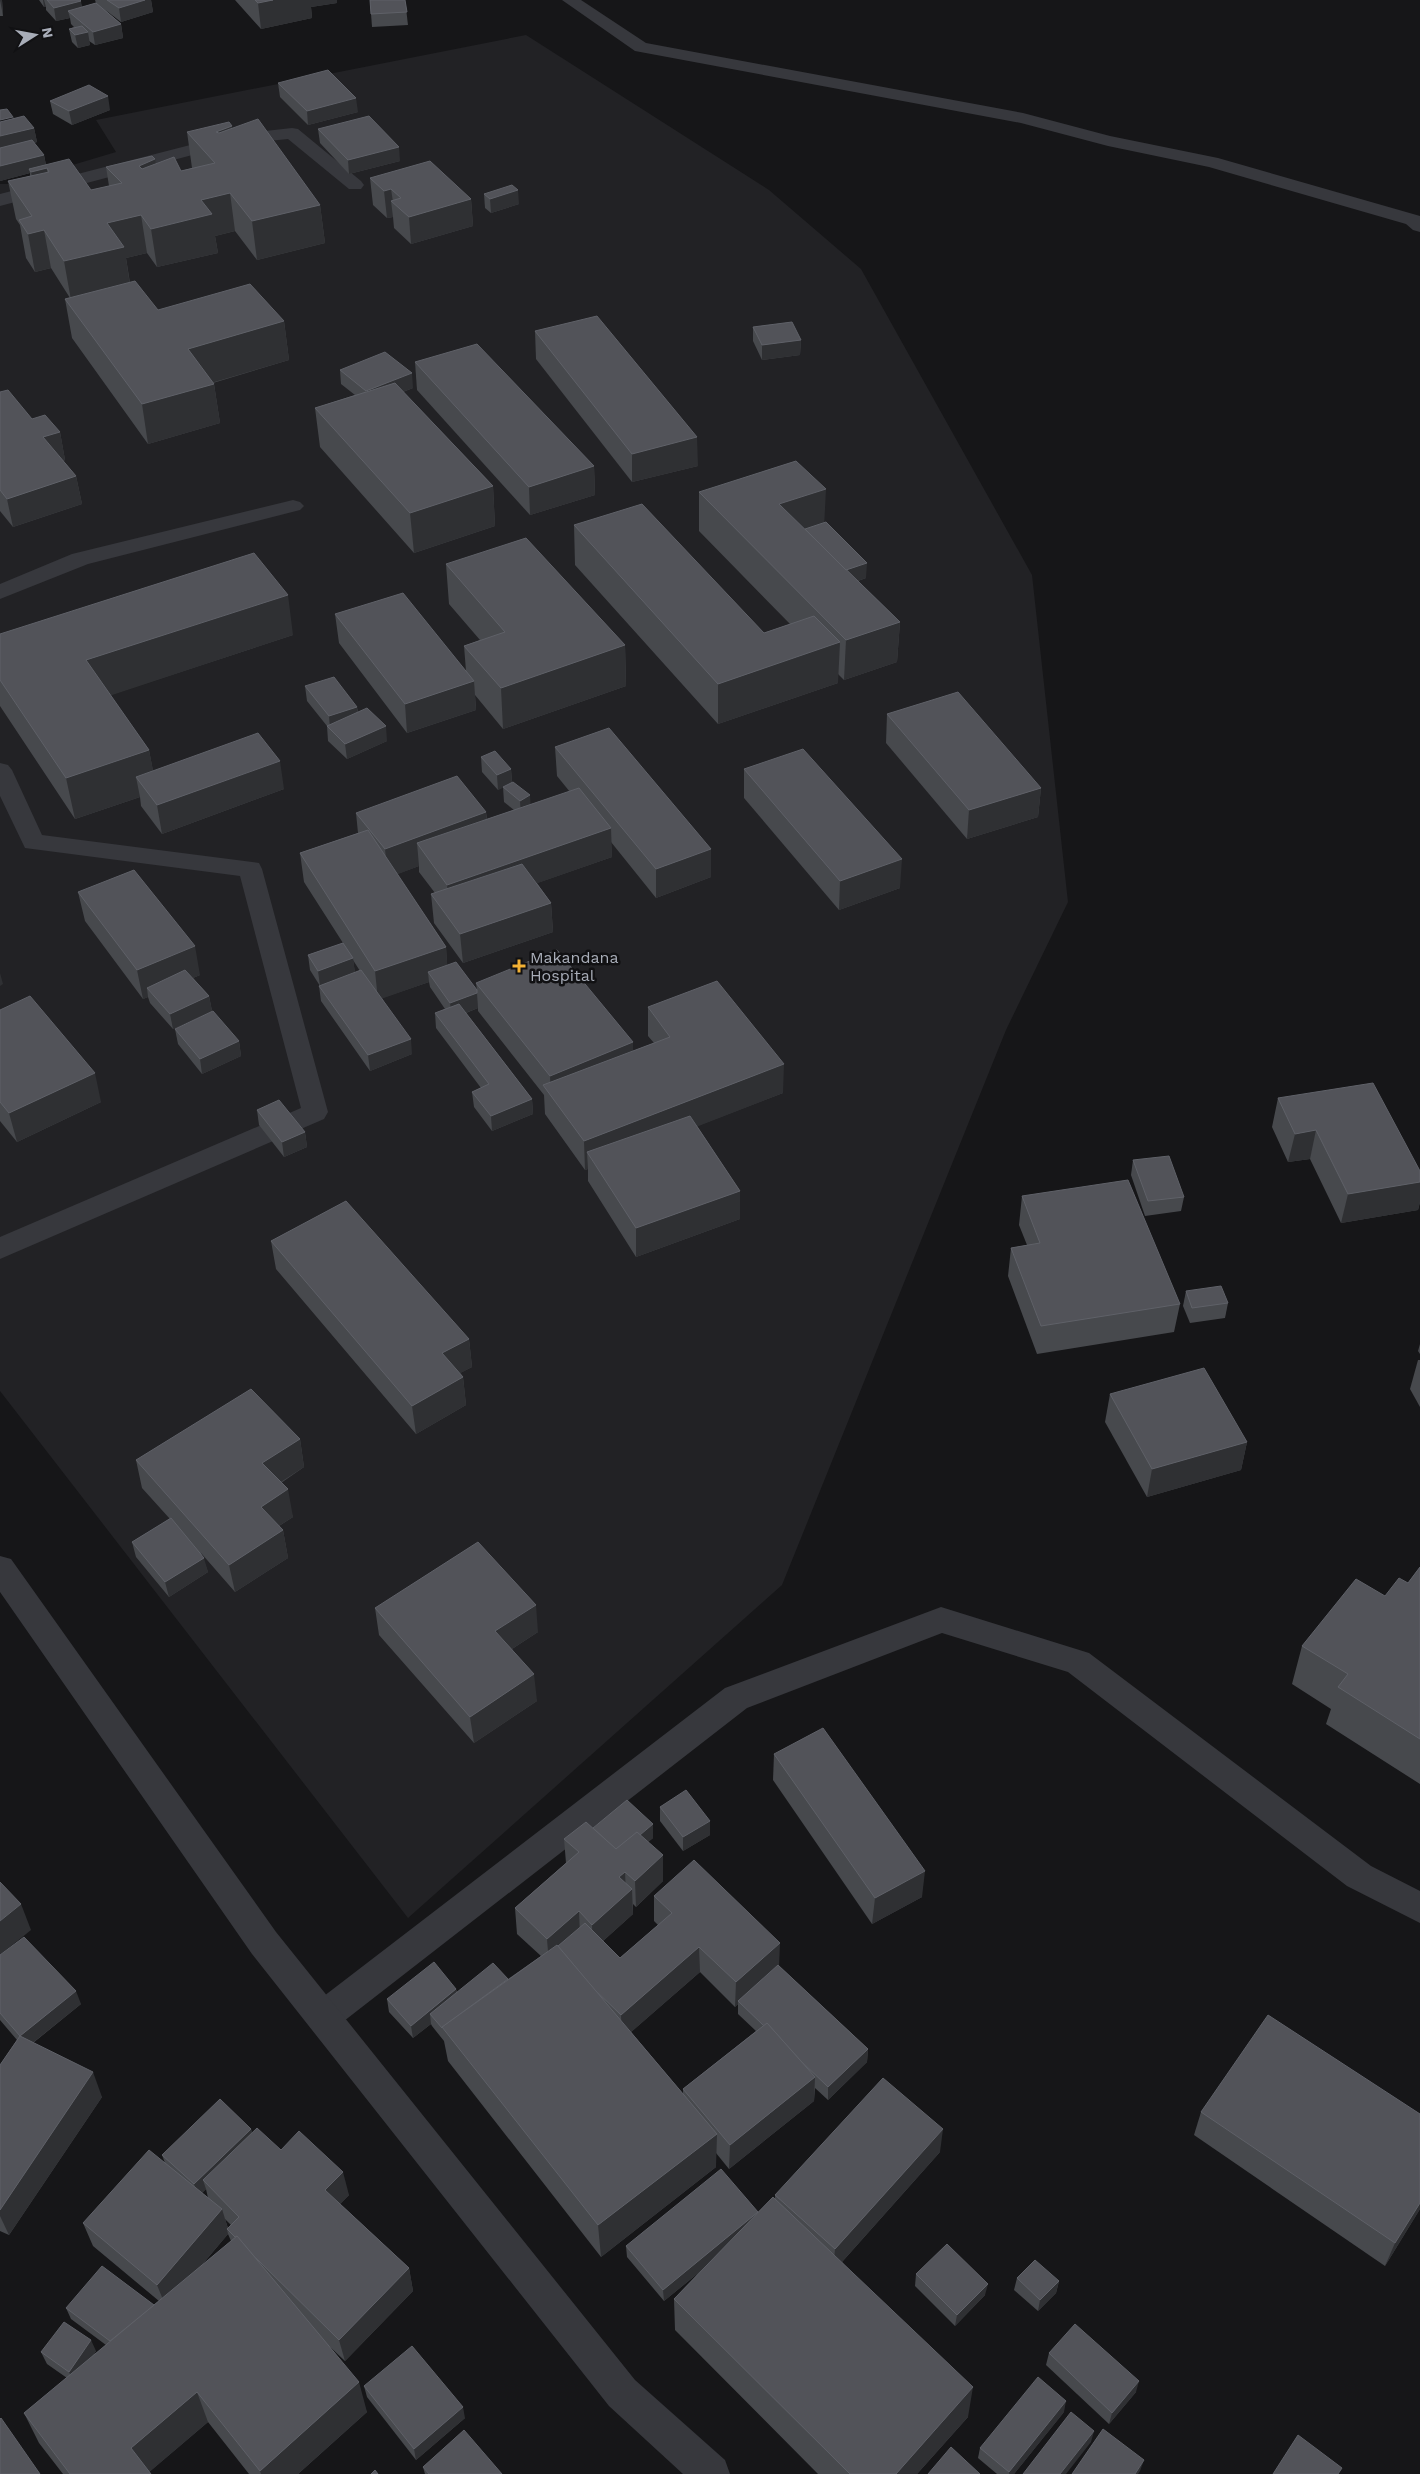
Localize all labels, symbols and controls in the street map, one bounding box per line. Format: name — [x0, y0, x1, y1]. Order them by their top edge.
north arrow — [10, 10, 60, 60]
text: N — [39, 26, 57, 39]
place label: Makandana Hospital — [530, 948, 619, 985]
marker: Makandana Hospital — [512, 959, 526, 973]

